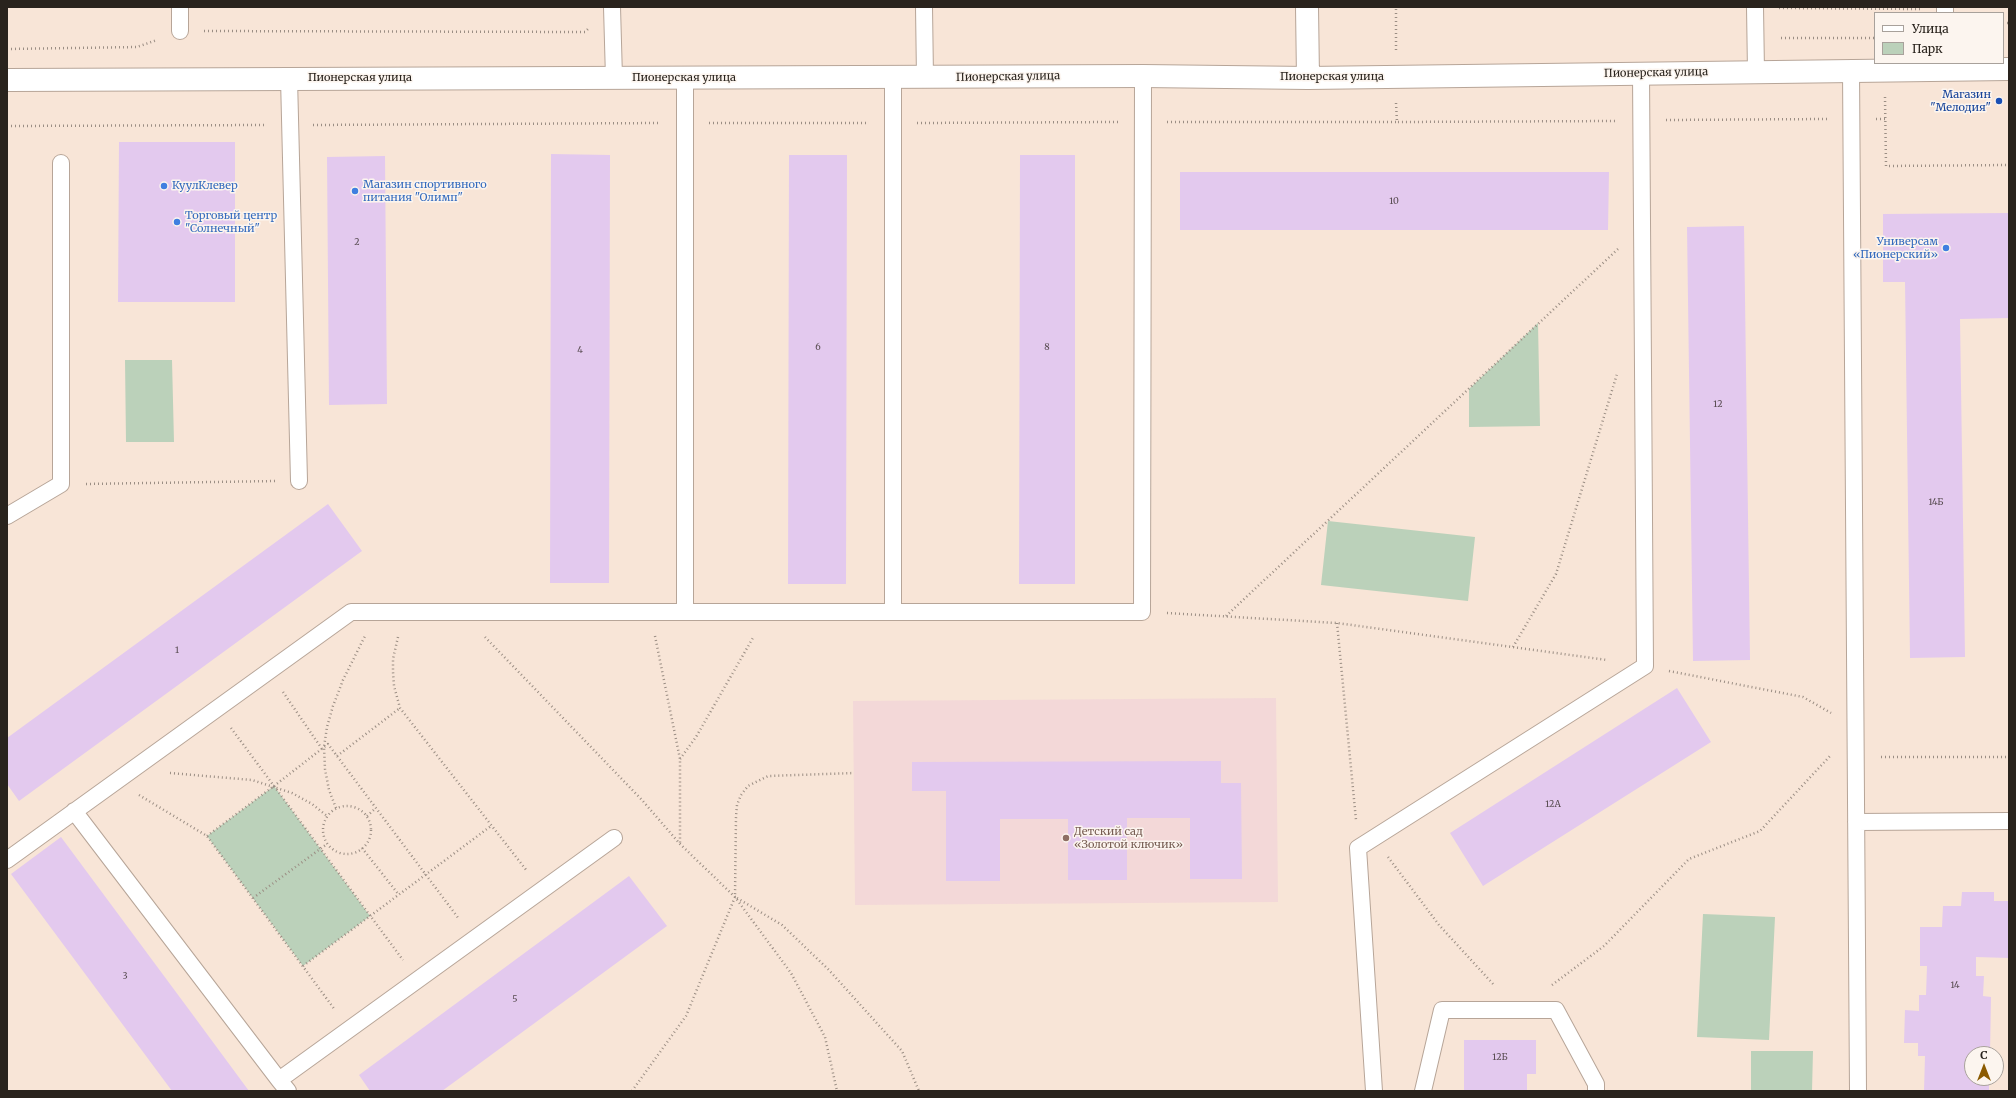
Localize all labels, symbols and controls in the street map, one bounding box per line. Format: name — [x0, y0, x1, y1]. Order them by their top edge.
legend — [1874, 12, 2004, 64]
text: Улица — [1912, 21, 1949, 36]
text: Парк — [1912, 41, 1943, 56]
street label: Пионерская улица — [1604, 65, 1708, 81]
street label: Пионерская улица — [956, 69, 1060, 85]
street label: Пионерская улица — [1280, 70, 1384, 84]
street label: Пионерская улица — [308, 71, 412, 85]
street label: Пионерская улица — [632, 71, 736, 85]
place label: Магазин "Мелодия" — [1930, 88, 1991, 114]
marker: Магазин "Мелодия" — [1994, 96, 2004, 106]
place label: Магазин спортивного питания "Олимп" — [363, 178, 487, 204]
place label: КуулКлевер — [172, 179, 238, 193]
marker: КуулКлевер — [159, 181, 169, 191]
marker: Магазин спортивного питания "Олимп" — [350, 186, 360, 196]
house number: 10 — [1389, 196, 1399, 206]
place label: Торговый центр "Солнечный" — [185, 209, 277, 235]
marker: Торговый центр "Солнечный" — [172, 217, 182, 227]
place label: Универсам «Пионерский» — [1853, 235, 1938, 261]
house number: 2 — [354, 237, 360, 247]
marker: Универсам «Пионерский» — [1941, 243, 1951, 253]
house number: 6 — [815, 342, 821, 352]
house number: 8 — [1044, 342, 1050, 352]
house number: 4 — [577, 345, 583, 355]
house number: 12 — [1713, 399, 1723, 409]
house number: 14Б — [1928, 497, 1944, 507]
house number: 1 — [175, 645, 179, 655]
house number: 12А — [1545, 799, 1561, 809]
place label: Детский сад «Золотой ключик» — [1074, 825, 1183, 851]
marker: Детский сад «Золотой ключик» — [1061, 833, 1071, 843]
house number: 3 — [122, 971, 128, 981]
house number: 14 — [1950, 980, 1960, 990]
house number: 5 — [512, 994, 518, 1004]
north arrow — [1964, 1046, 2004, 1086]
text: С — [1980, 1048, 1988, 1062]
house number: 12Б — [1492, 1052, 1508, 1062]

